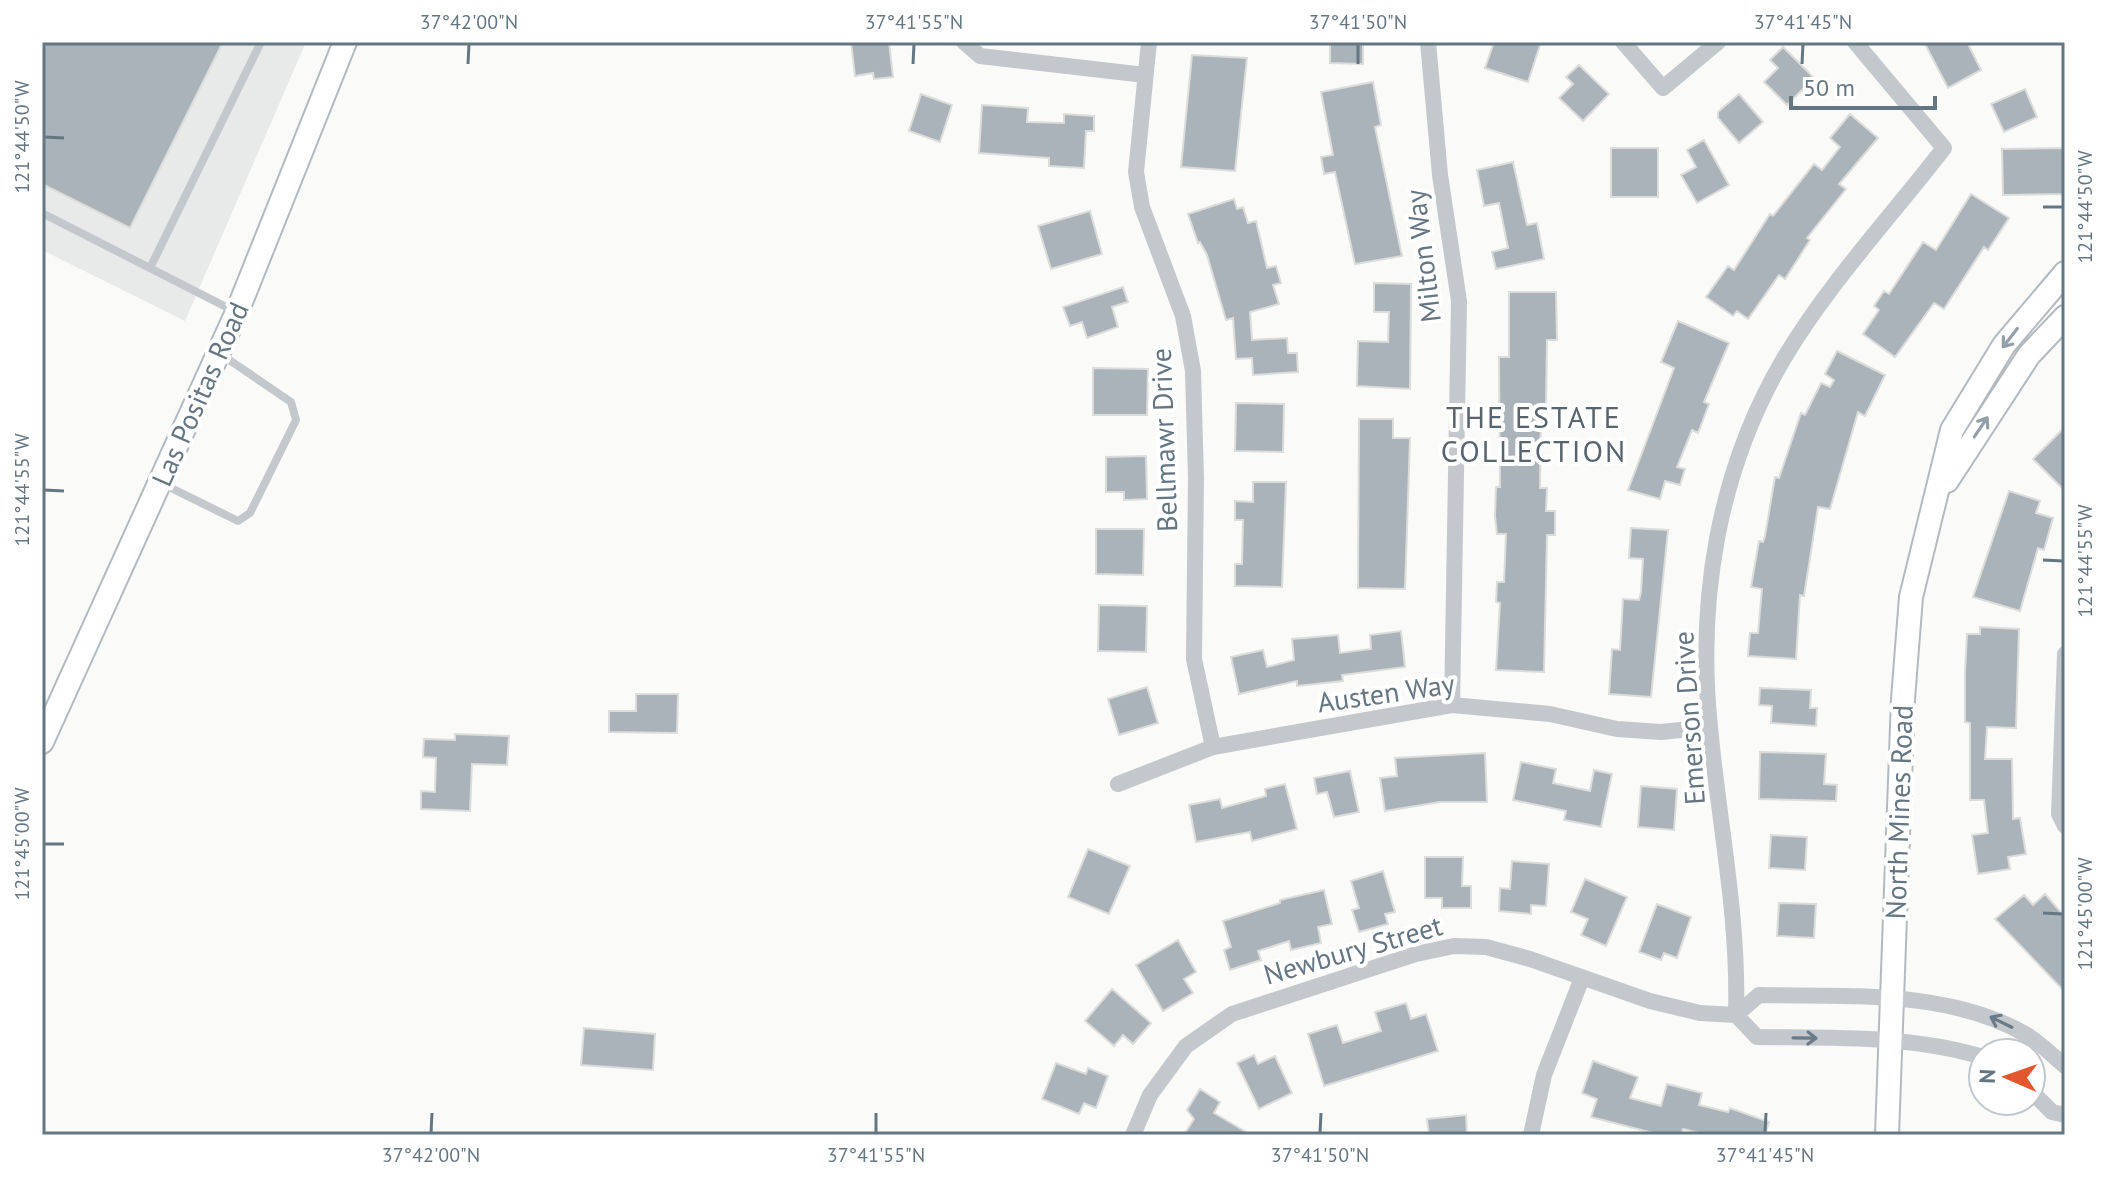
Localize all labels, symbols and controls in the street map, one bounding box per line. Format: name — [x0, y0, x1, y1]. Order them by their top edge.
text: 37°42'00"N — [420, 9, 518, 35]
text: 37°41'55"N — [865, 9, 963, 35]
text: 37°41'50"N — [1309, 9, 1407, 35]
text: 37°41'45"N — [1754, 9, 1852, 35]
scale bar — [1791, 60, 1935, 110]
text: 50 m — [1803, 72, 1855, 103]
text: 121°44'50"W — [9, 80, 35, 194]
text: 121°44'50"W — [2072, 150, 2098, 264]
street label: Milton Way — [1396, 188, 1449, 324]
street label: Las Positas Road — [142, 296, 257, 492]
one-way arrow — [2002, 327, 2019, 348]
street label: Bellmawr Drive — [1142, 347, 1185, 533]
district label: THE ESTATE COLLECTION — [1441, 397, 1627, 470]
one-way arrow — [1972, 417, 1989, 439]
text: 121°44'55"W — [9, 433, 35, 547]
text: 121°44'55"W — [2072, 504, 2098, 618]
street label: Emerson Drive — [1664, 630, 1713, 806]
street label: Austen Way — [1315, 665, 1457, 720]
street label: North Mines Road — [1876, 704, 1921, 920]
text: 121°45'00"W — [9, 787, 35, 901]
text: 121°45'00"W — [2072, 857, 2098, 971]
street label: Newbury Street — [1259, 906, 1447, 993]
one-way arrow — [1990, 1014, 2014, 1030]
one-way arrow — [1791, 1030, 1818, 1045]
north arrow — [1967, 1037, 2047, 1117]
text: N — [1973, 1069, 2001, 1084]
text: 37°42'00"N — [382, 1142, 480, 1168]
text: 37°41'55"N — [827, 1142, 925, 1168]
text: 37°41'50"N — [1271, 1142, 1369, 1168]
text: 37°41'45"N — [1716, 1142, 1814, 1168]

